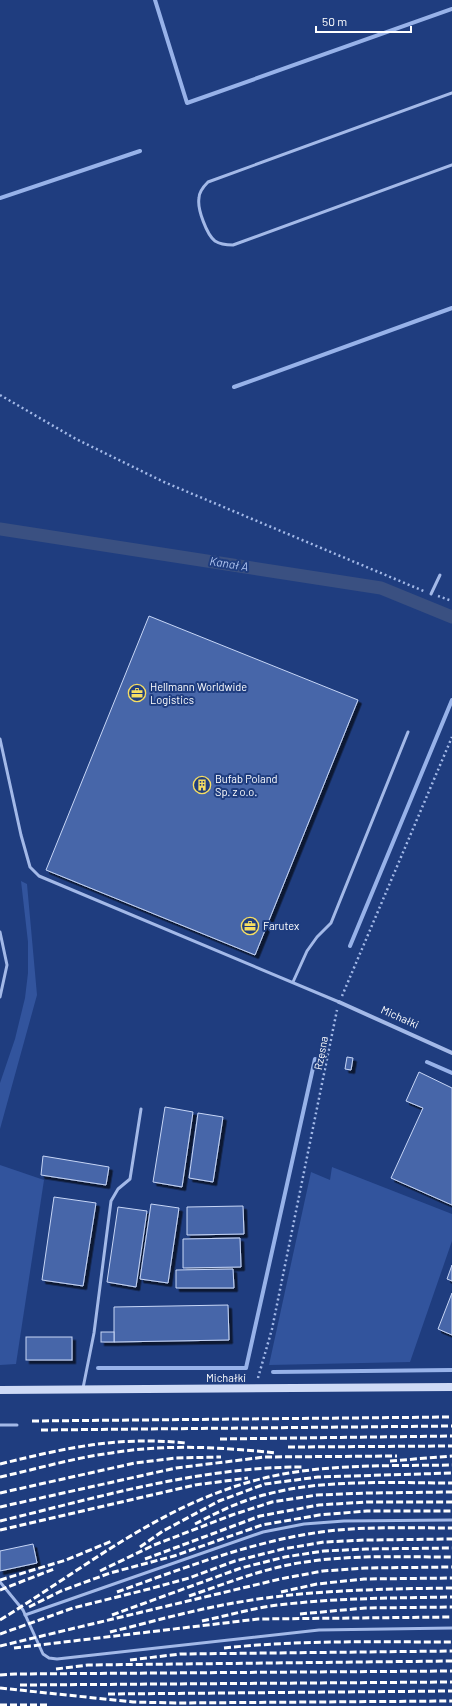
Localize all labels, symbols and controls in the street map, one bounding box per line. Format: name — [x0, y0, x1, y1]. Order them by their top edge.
scale bar — [316, 8, 411, 34]
text: 50 m — [322, 14, 347, 28]
water label: Kanał A — [209, 553, 250, 573]
place label: Hellmann Worldwide Logistics — [150, 680, 247, 706]
office icon: Hellmann Worldwide Logistics — [127, 683, 147, 703]
place label: Bufab Poland Sp. z o.o. — [215, 772, 278, 798]
building icon: Bufab Poland Sp. z o.o. — [192, 775, 212, 795]
office icon: Farutex — [240, 916, 260, 936]
place label: Farutex — [263, 919, 299, 932]
street label: Michałki — [379, 1002, 421, 1031]
street label: Rzęsna — [311, 1035, 330, 1071]
street label: Michałki — [206, 1371, 246, 1384]

